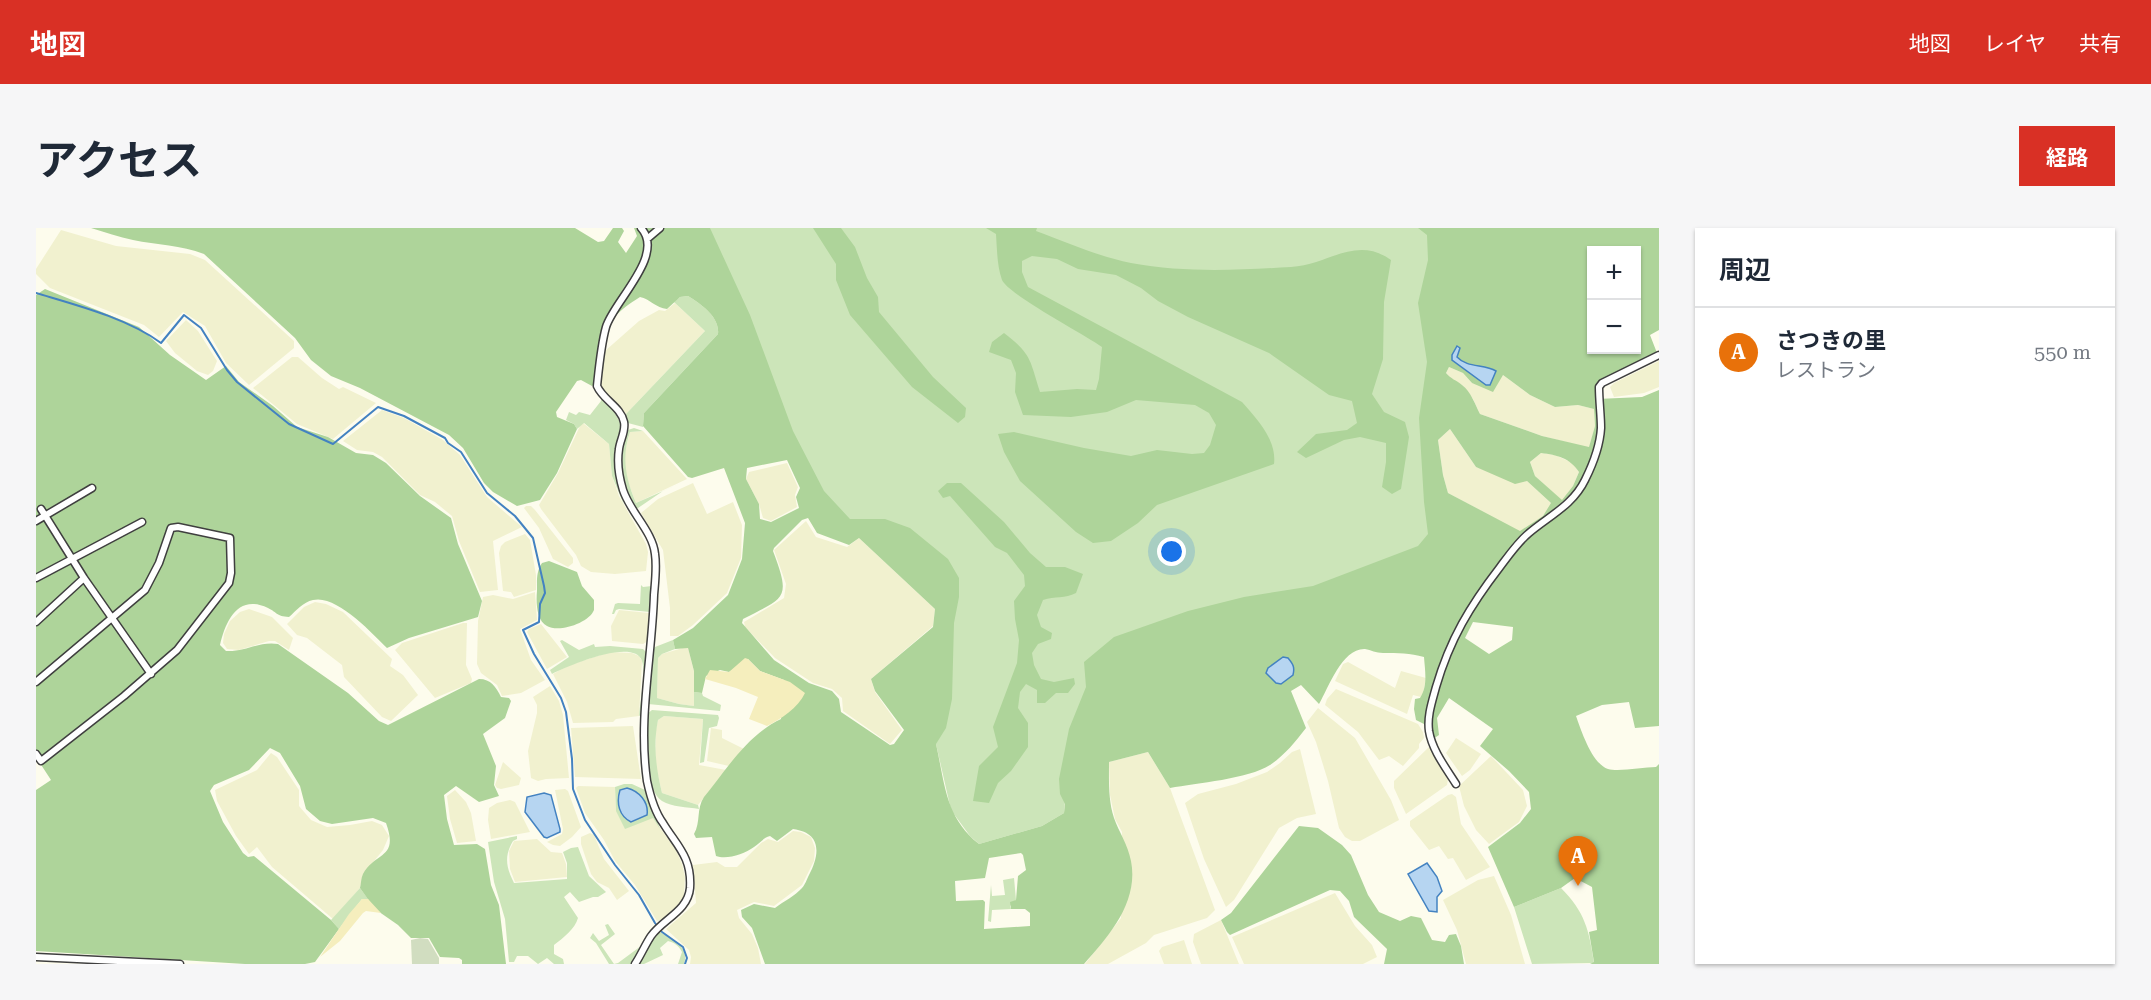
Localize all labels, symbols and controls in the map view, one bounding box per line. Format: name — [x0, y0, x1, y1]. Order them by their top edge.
text: 地図 — [30, 28, 86, 61]
text: 地図 — [1909, 32, 1951, 56]
text: レイヤ — [1984, 32, 2046, 56]
text: 共有 — [2079, 32, 2121, 56]
button: 経路 — [2019, 126, 2115, 186]
text: アクセス — [36, 136, 202, 185]
map controls — [1587, 246, 1641, 354]
button: + — [1587, 246, 1641, 300]
text: 周辺 — [1719, 255, 1771, 285]
button: − — [1587, 300, 1641, 354]
text: さつきの里 — [1776, 328, 1886, 353]
text: A — [1731, 340, 1746, 364]
text: 550 m — [2034, 340, 2091, 364]
text: レストラン — [1776, 358, 1876, 382]
your location — [1157, 537, 1186, 566]
pin: A — [1558, 836, 1598, 886]

